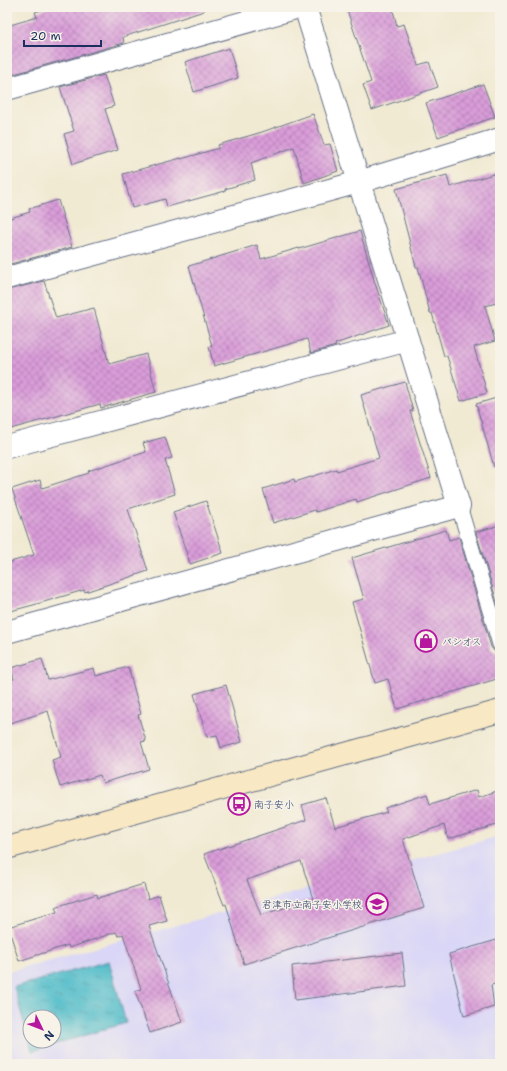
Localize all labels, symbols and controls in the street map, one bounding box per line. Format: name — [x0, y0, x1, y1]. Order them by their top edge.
scale bar — [24, 22, 101, 48]
text: 20 m — [30, 28, 61, 44]
shop icon: パシオス — [413, 628, 439, 654]
place label: パシオス — [442, 635, 481, 648]
bus stop icon: 南子安小 — [226, 791, 252, 817]
place label: 南子安小 — [254, 798, 294, 811]
school or university icon: 君津市立南子安小学校 — [364, 891, 390, 917]
place label: 君津市立南子安小学校 — [262, 898, 362, 911]
north arrow — [22, 1009, 62, 1049]
text: N — [40, 1027, 57, 1044]

